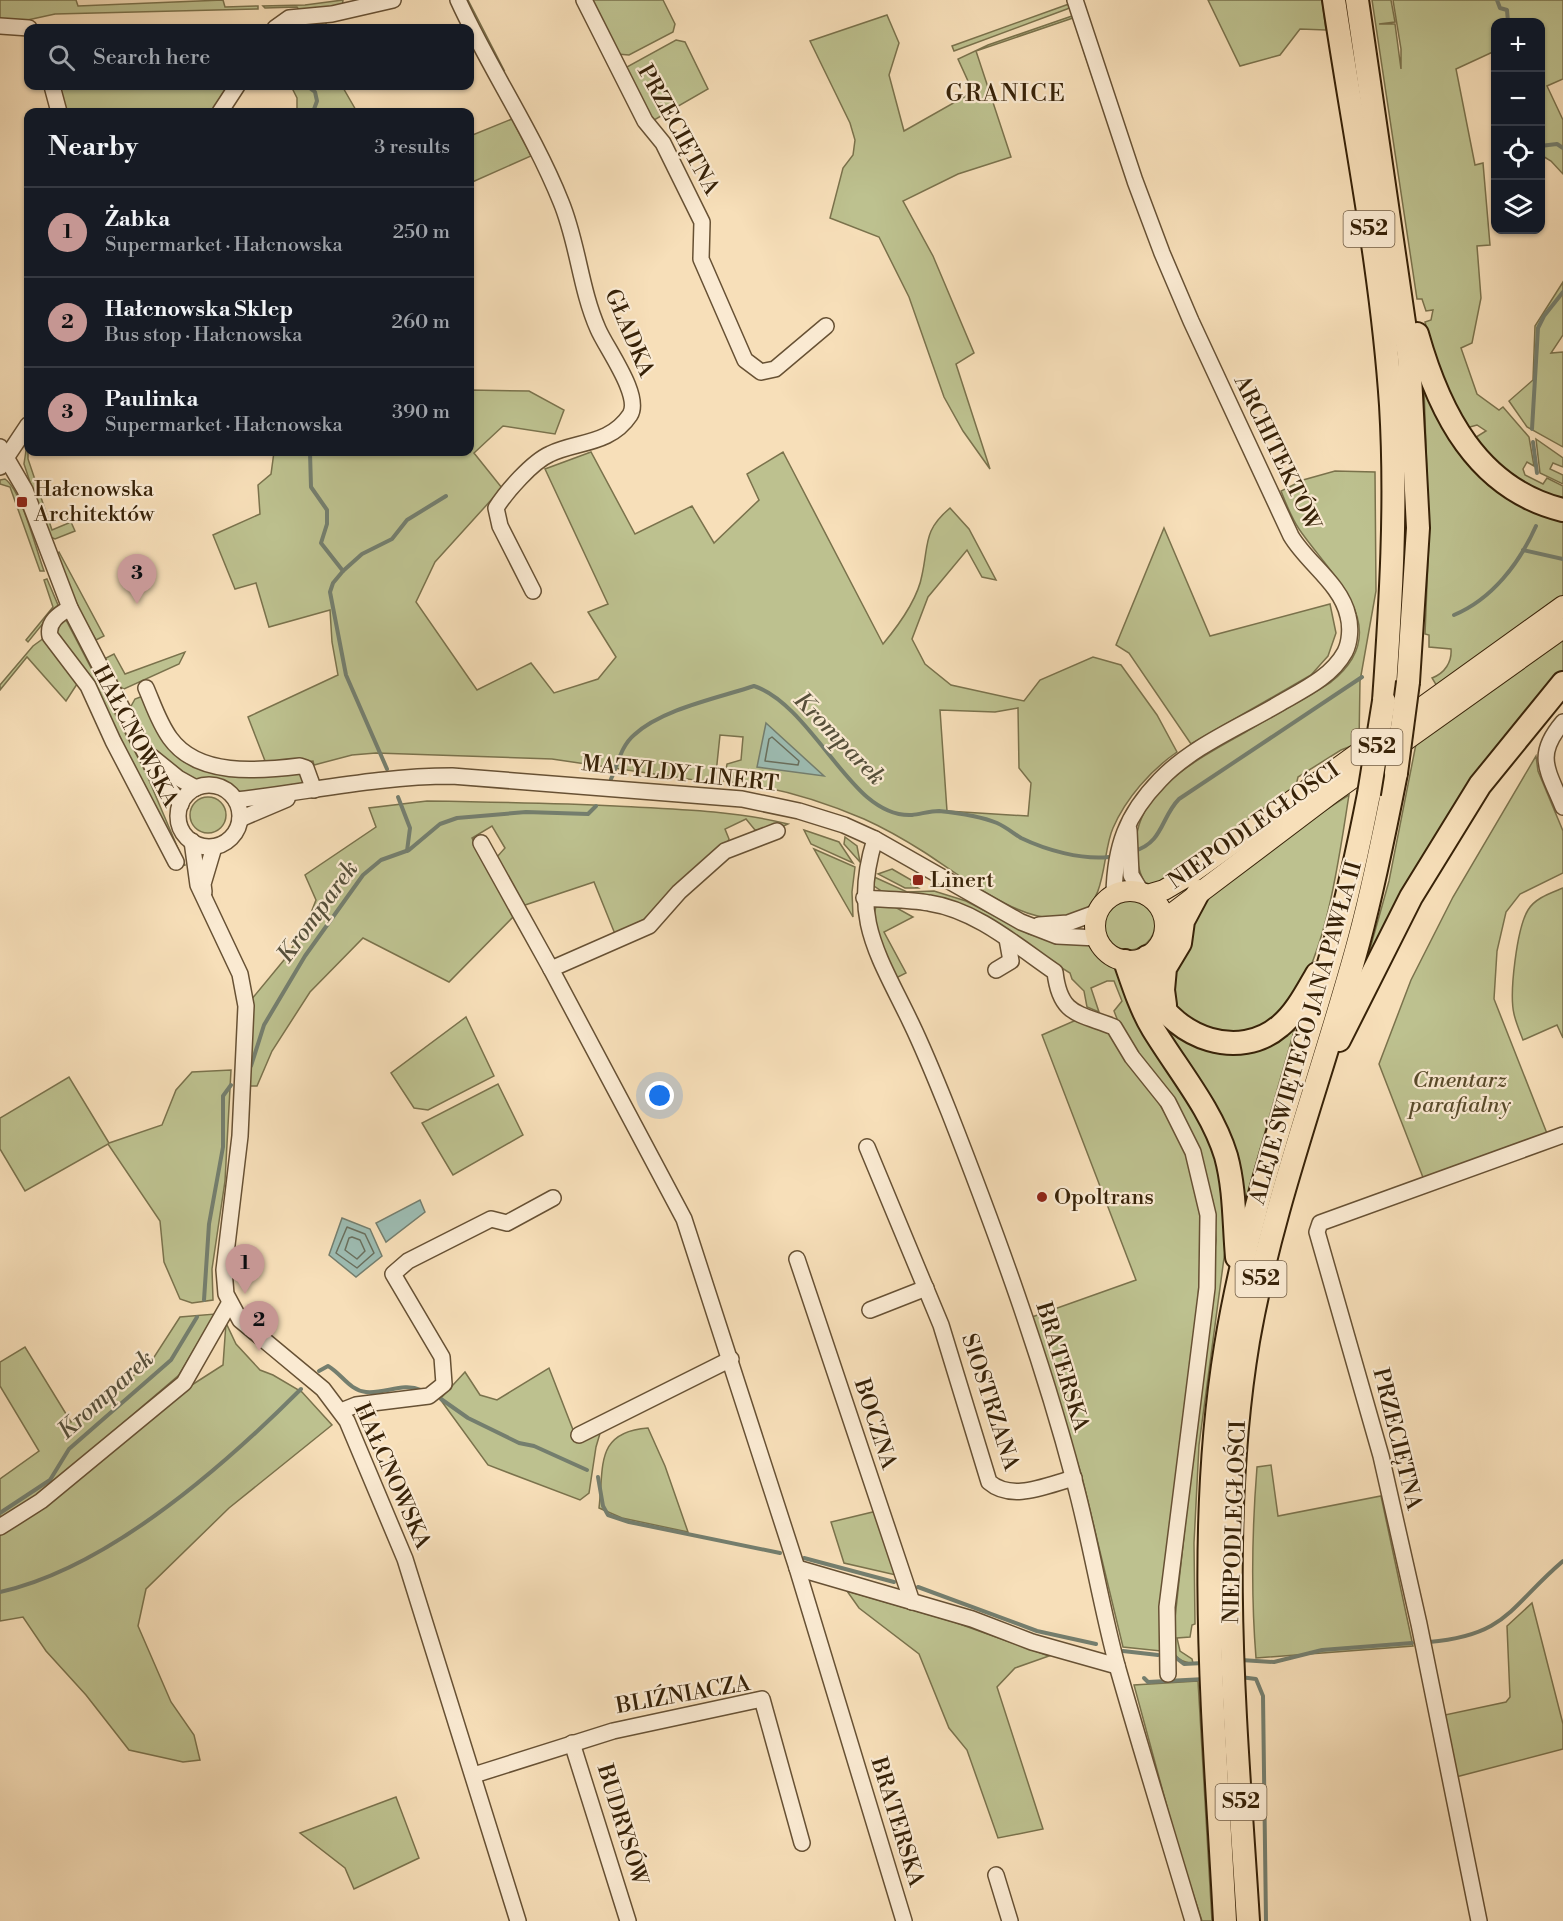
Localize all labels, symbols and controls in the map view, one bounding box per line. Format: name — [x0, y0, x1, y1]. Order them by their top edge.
map controls — [1491, 18, 1545, 234]
button: + — [1491, 18, 1545, 72]
search box — [24, 24, 474, 90]
icon: search — [45, 41, 78, 74]
text: Search here — [93, 44, 210, 71]
street label: PRZECIĘTNA — [631, 60, 725, 201]
button: − — [1491, 72, 1545, 126]
district label: GRANICE — [946, 79, 1066, 109]
button: locate — [1491, 126, 1545, 180]
text: Nearby — [48, 131, 138, 163]
text: 3 results — [374, 135, 450, 160]
button: layers — [1491, 180, 1545, 234]
text: Żabka — [105, 206, 170, 233]
road number: S52 — [1344, 211, 1394, 247]
text: 1 — [63, 220, 72, 245]
text: 250 m — [393, 220, 450, 245]
text: Supermarket · Hałcnowska — [105, 233, 343, 258]
street label: GŁADKA — [598, 285, 660, 382]
text: Hałcnowska Sklep — [105, 296, 293, 323]
text: 2 — [61, 310, 74, 335]
text: 260 m — [392, 310, 450, 335]
text: Bus stop · Hałcnowska — [105, 323, 302, 348]
street label: ARCHITEKTÓW — [1227, 369, 1329, 536]
text: Paulinka — [105, 386, 198, 413]
text: 3 — [61, 400, 74, 425]
text: 390 m — [392, 400, 450, 425]
text: Supermarket · Hałcnowska — [105, 413, 343, 438]
place label: Hałcnowska Architektów — [33, 476, 155, 528]
marker: Hałcnowska Architektów — [15, 495, 29, 509]
pin: 3 — [118, 554, 156, 604]
street label: HAŁCNOWSKA — [86, 660, 184, 812]
water label: Kromparek — [787, 686, 891, 792]
road number: S52 — [1352, 729, 1402, 765]
street label: MATYLDY LINERT — [580, 750, 780, 798]
street label: NIEPODLEGŁOŚCI — [1162, 755, 1345, 895]
water label: Kromparek — [271, 855, 365, 969]
street label: ALEJE ŚWIĘTEGO JANA PAWŁA II — [1242, 857, 1368, 1209]
place label: Linert — [930, 867, 994, 894]
marker: Linert — [911, 873, 925, 887]
park label: Cmentarz parafialny — [1406, 1067, 1511, 1119]
your location — [645, 1081, 674, 1110]
place label: Opoltrans — [1054, 1184, 1154, 1211]
marker: Opoltrans — [1035, 1190, 1049, 1204]
pin: 1 — [226, 1244, 264, 1294]
road number: S52 — [1236, 1261, 1286, 1297]
street label: BRATERSKA — [1029, 1298, 1095, 1436]
pin: 2 — [240, 1302, 278, 1351]
street label: SIOSTRZANA — [955, 1330, 1025, 1475]
water label: Kromparek — [52, 1344, 160, 1446]
street label: PRZECIĘTNA — [1366, 1365, 1428, 1513]
street label: BOCZNA — [847, 1375, 903, 1473]
street label: HAŁCNOWSKA — [348, 1399, 437, 1554]
street label: NIEPODLEGŁOŚCI — [1216, 1419, 1252, 1624]
street label: BLIŹNIACZA — [613, 1669, 753, 1720]
street label: BRATERSKA — [864, 1753, 930, 1891]
street label: BUDRYSÓW — [591, 1760, 655, 1890]
road number: S52 — [1216, 1784, 1266, 1820]

